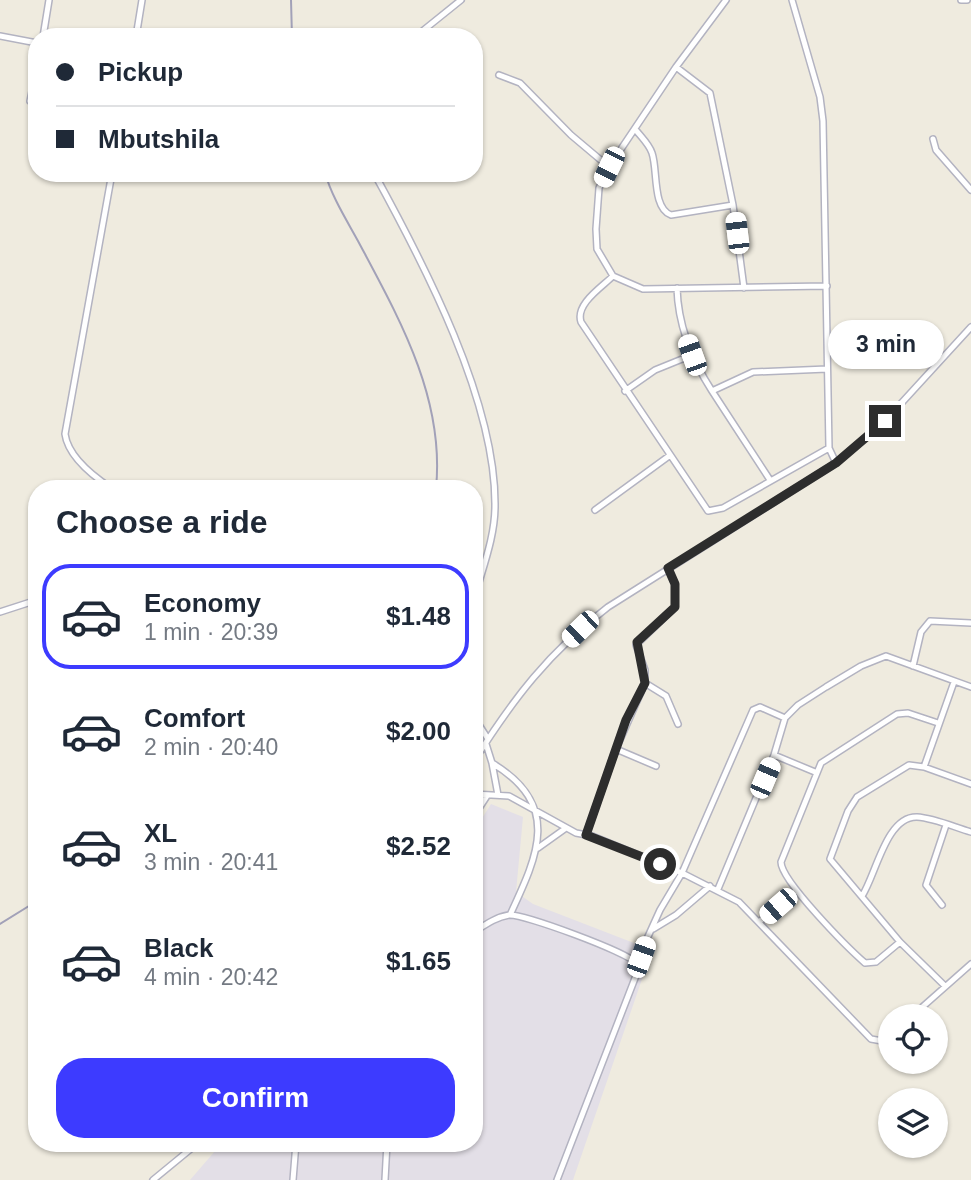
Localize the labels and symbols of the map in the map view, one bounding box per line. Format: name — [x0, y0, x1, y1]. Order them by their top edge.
car — [591, 144, 628, 190]
car — [725, 211, 750, 255]
callout: 3 min — [827, 320, 943, 368]
car — [675, 332, 710, 378]
route end — [869, 405, 901, 437]
car — [558, 607, 603, 651]
car — [748, 755, 783, 801]
route start — [644, 848, 676, 880]
car — [756, 884, 801, 928]
car — [624, 934, 659, 980]

